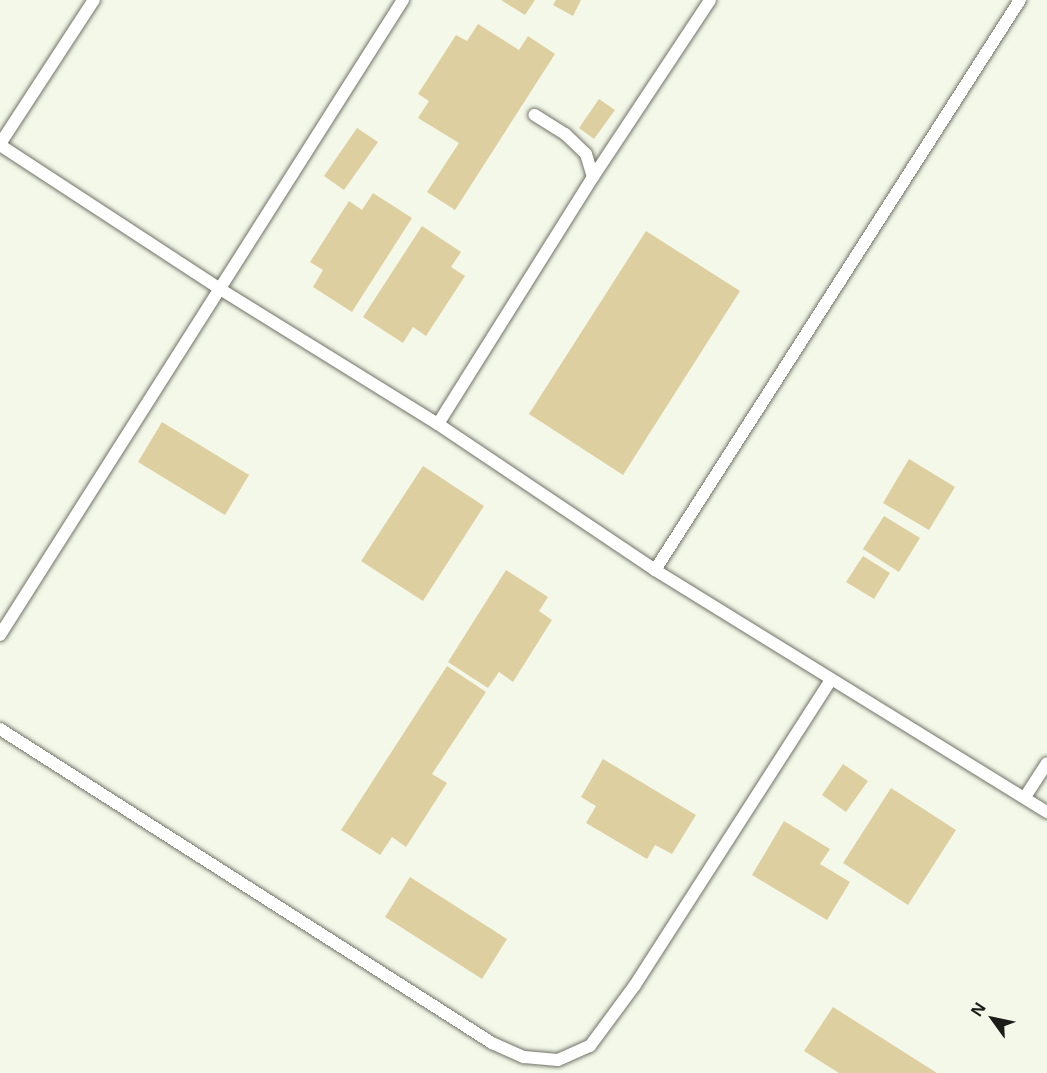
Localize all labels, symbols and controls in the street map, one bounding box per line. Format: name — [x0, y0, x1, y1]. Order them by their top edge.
north arrow — [963, 989, 1023, 1049]
text: N — [965, 998, 991, 1021]

